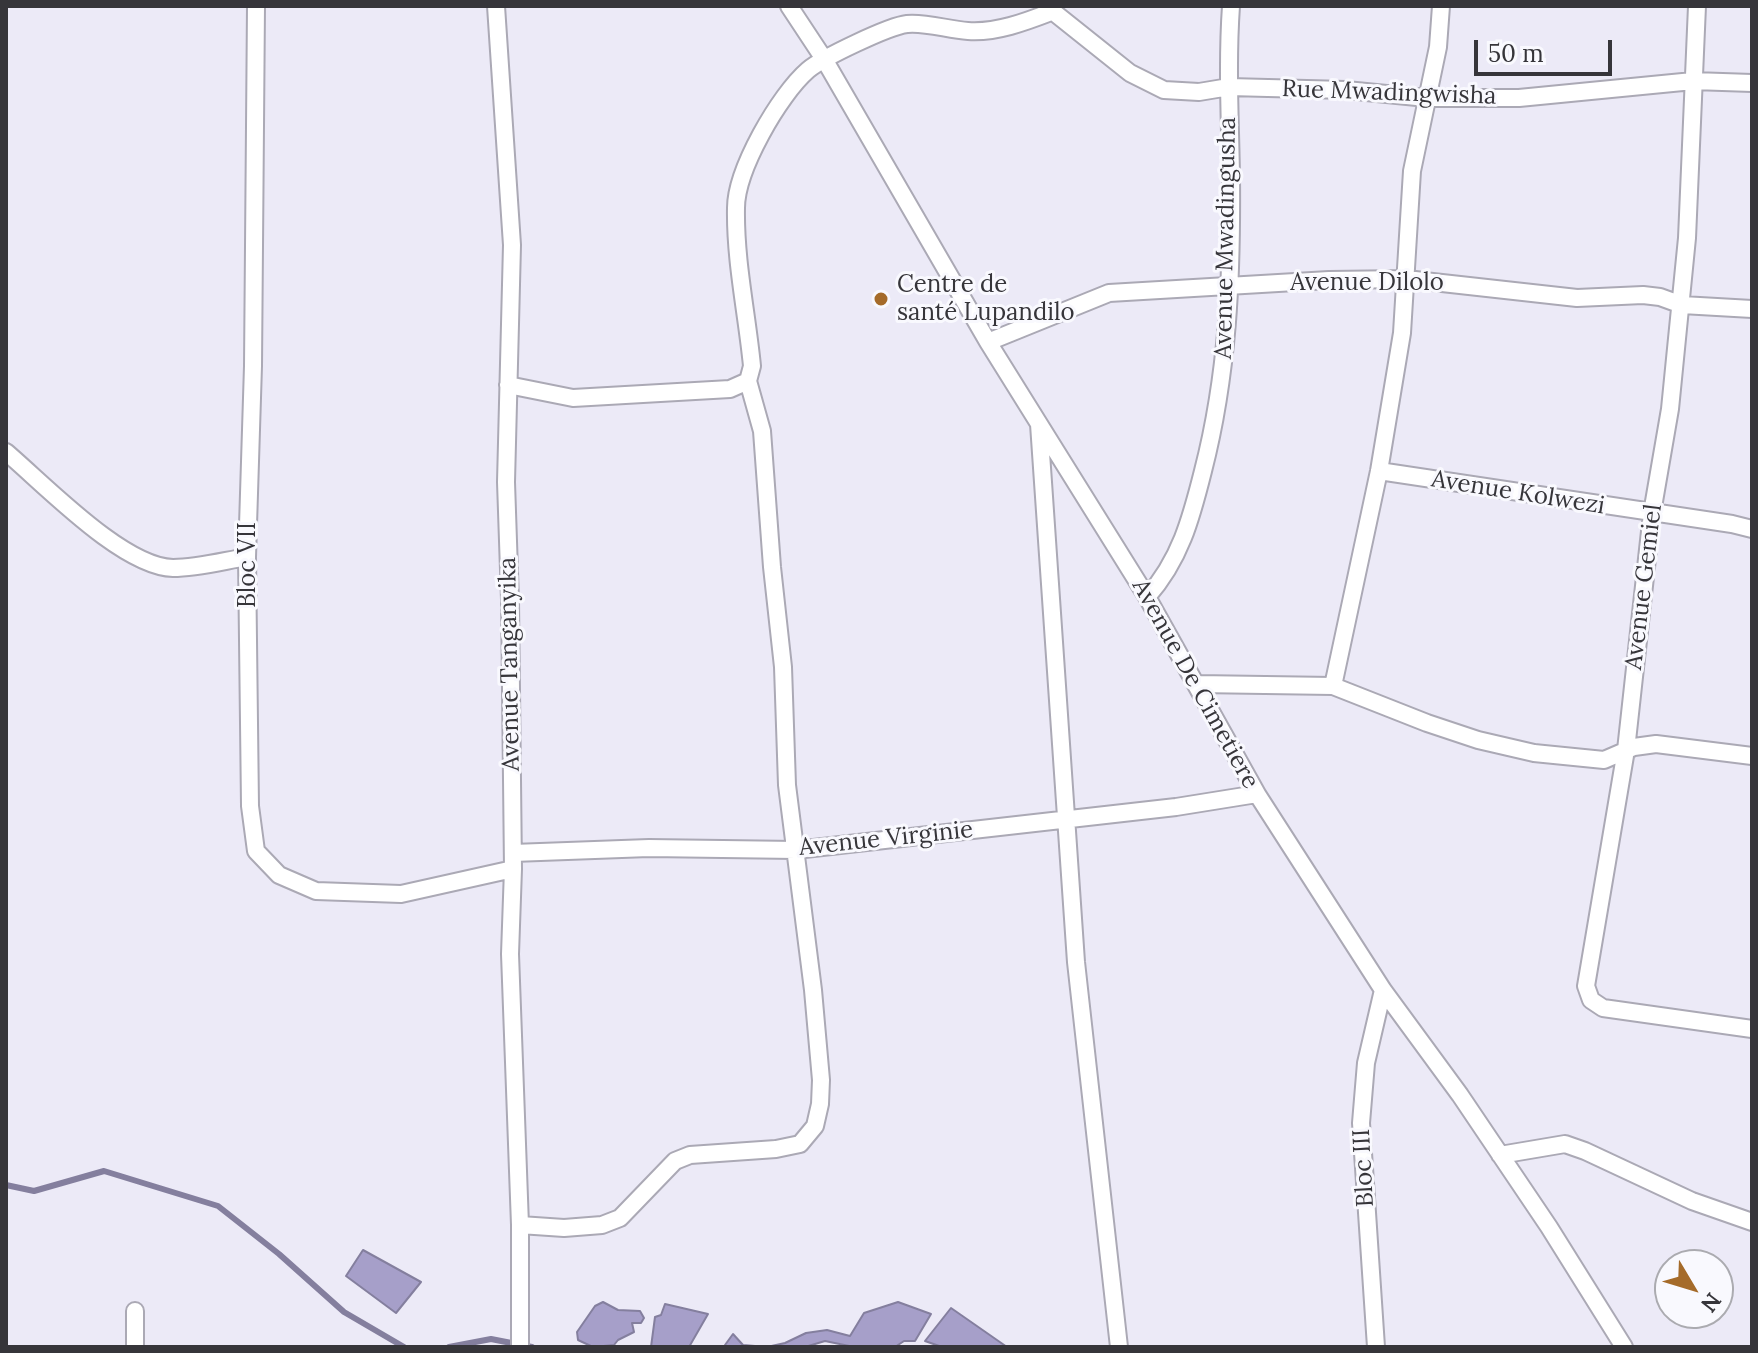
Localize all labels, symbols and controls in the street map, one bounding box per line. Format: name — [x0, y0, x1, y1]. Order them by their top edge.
scale bar — [1478, 24, 1616, 74]
text: 50 m — [1488, 38, 1544, 69]
street label: Rue Mwadingwisha — [1281, 75, 1497, 111]
street label: Avenue Mwadingusha — [1209, 117, 1243, 359]
street label: Avenue Dilolo — [1290, 269, 1444, 297]
place label: Centre de santé Lupandilo — [897, 271, 1075, 327]
marker: Centre de santé Lupandilo — [872, 290, 890, 308]
street label: Avenue Kolwezi — [1429, 465, 1607, 521]
street label: Avenue Gemiel — [1620, 502, 1668, 672]
street label: Bloc VII — [234, 522, 262, 608]
street label: Avenue Tanganyika — [494, 557, 526, 771]
street label: Avenue De Cimetiere — [1125, 574, 1265, 794]
street label: Avenue Virginie — [797, 816, 975, 862]
street label: Bloc III — [1348, 1128, 1380, 1208]
north arrow — [1654, 1249, 1734, 1329]
text: N — [1695, 1287, 1728, 1318]

